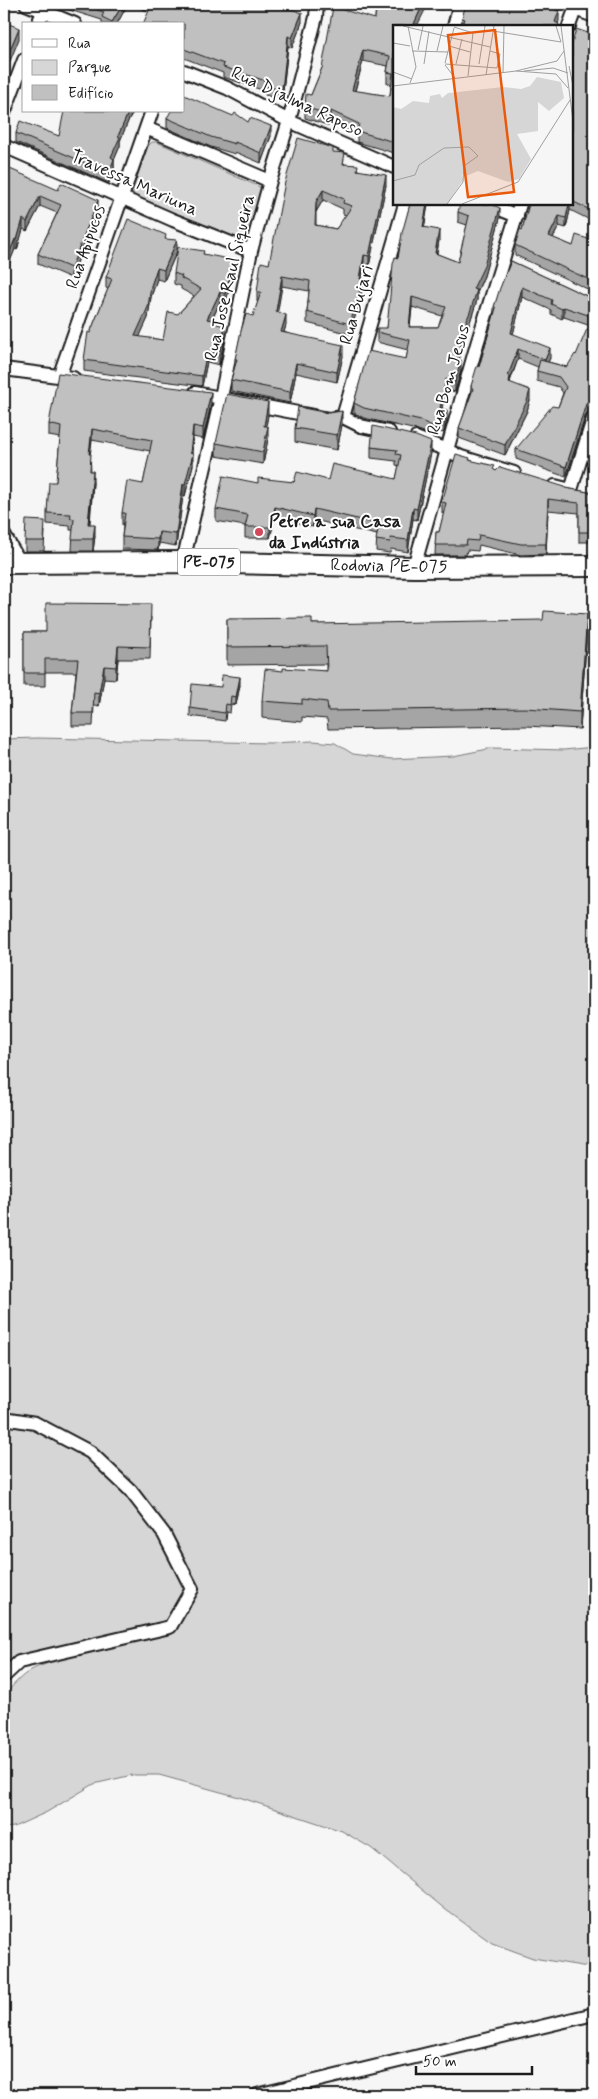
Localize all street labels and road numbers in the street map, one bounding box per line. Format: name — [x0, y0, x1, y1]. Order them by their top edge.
street label: Rua Djalma Raposo — [227, 61, 367, 143]
street label: Travessa Mariuna — [67, 144, 201, 222]
street label: Rua Jose Raul Siqueira — [199, 192, 261, 364]
street label: Rua Apipucos — [60, 202, 113, 293]
street label: Rua Bujari — [334, 262, 380, 348]
street label: Rua Bom Jesus — [422, 322, 476, 438]
road number: PE-075 — [178, 548, 240, 576]
street label: Rodovia PE-075 — [330, 553, 448, 579]

